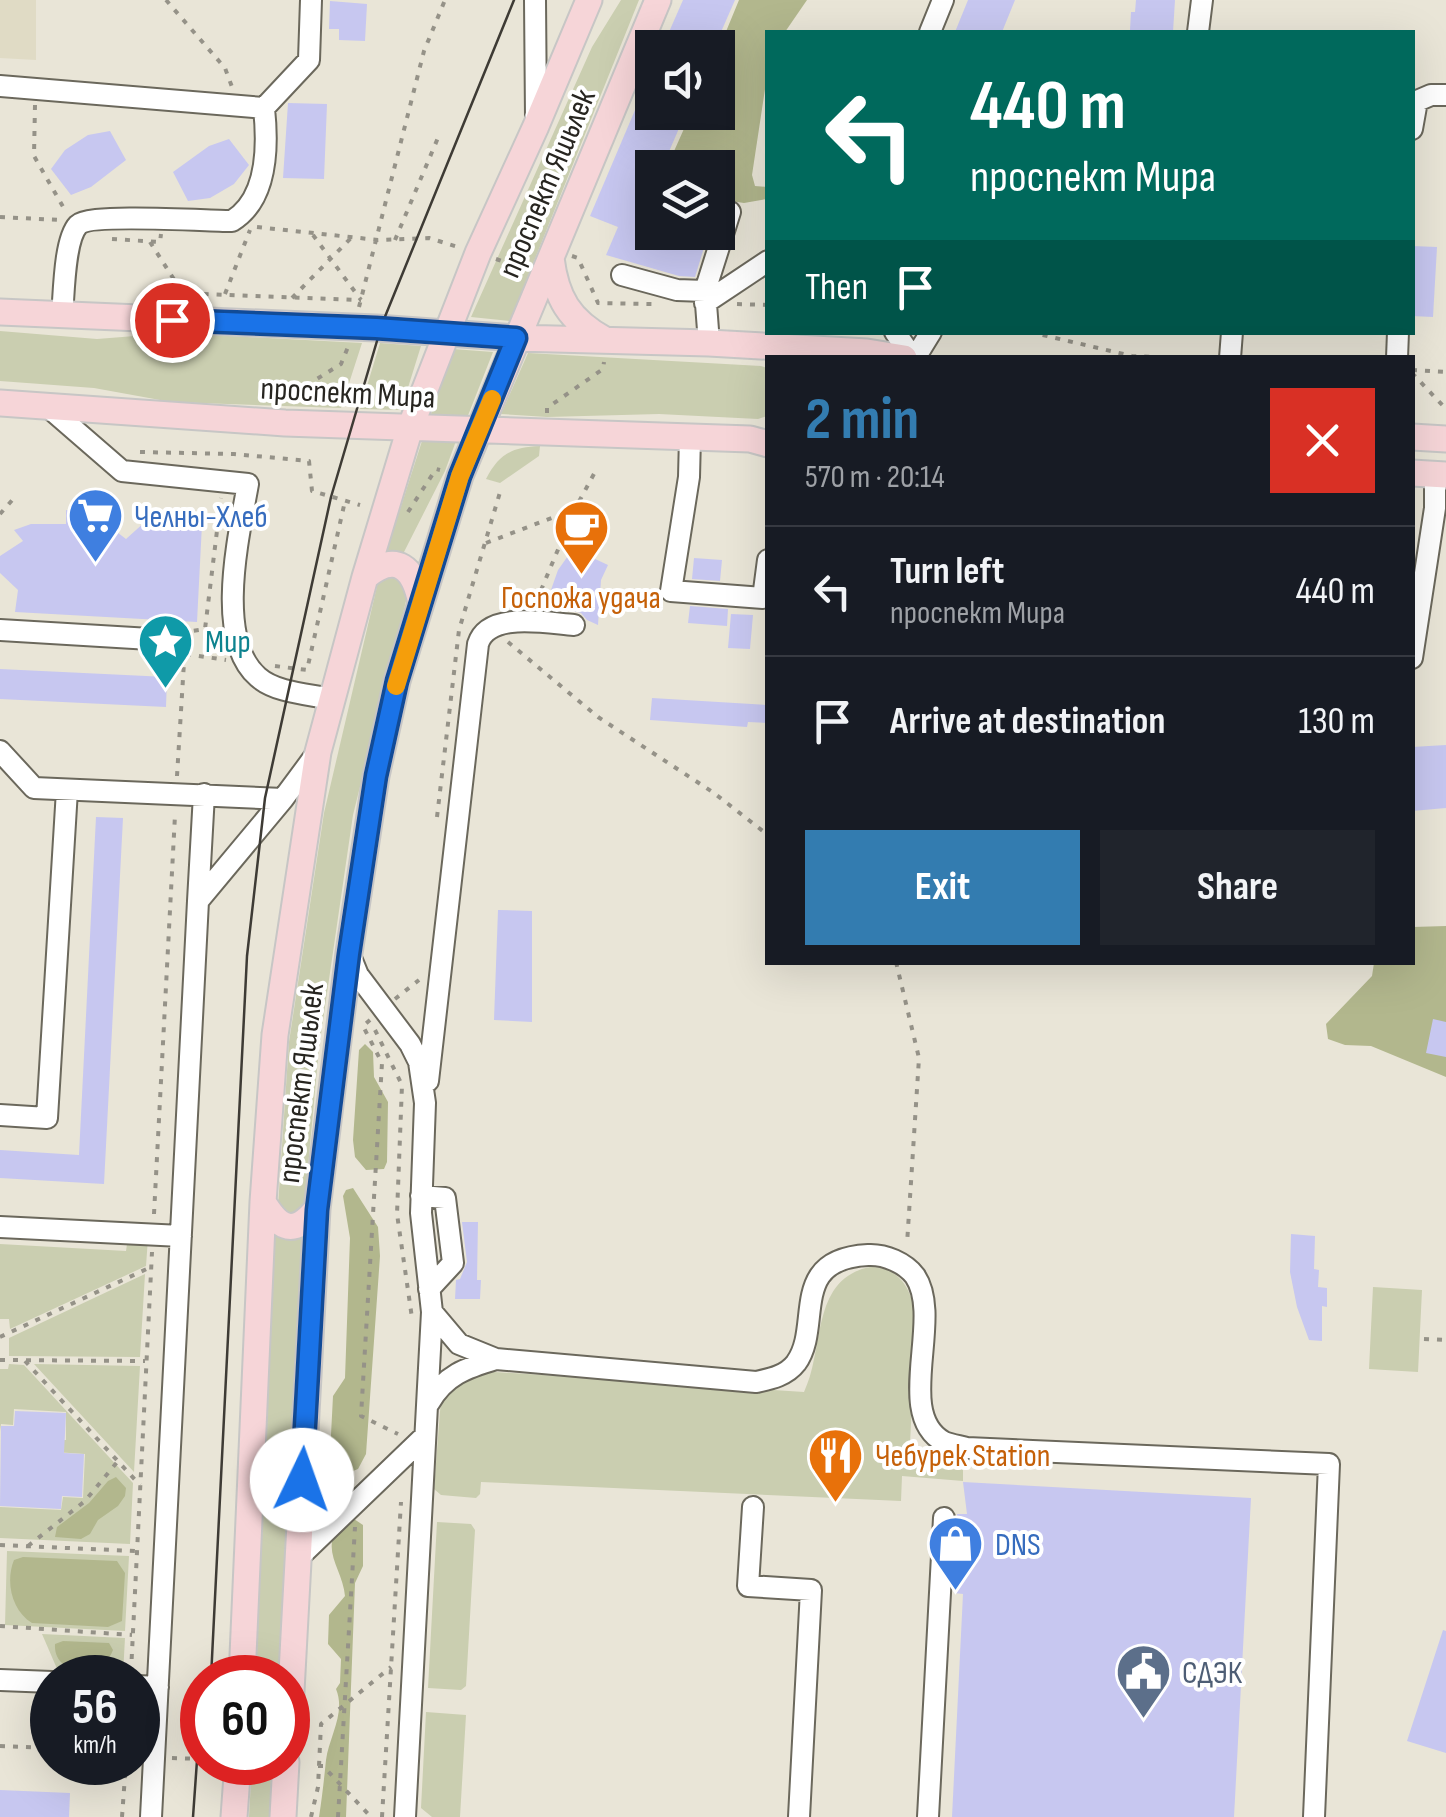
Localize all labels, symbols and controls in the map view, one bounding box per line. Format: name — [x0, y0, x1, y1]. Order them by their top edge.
map controls — [635, 30, 735, 250]
button: sound — [635, 30, 735, 130]
text: 440 m — [970, 65, 1126, 149]
icon: left — [805, 70, 935, 200]
street label: проспект Яшьлек — [490, 83, 605, 284]
button: layers — [635, 150, 735, 250]
text: проспект Мира — [970, 150, 1216, 205]
icon: arrive — [888, 260, 943, 315]
text: Then — [805, 265, 868, 310]
pin — [130, 278, 215, 363]
icon: arrive — [145, 293, 200, 348]
street label: проспект Мира — [260, 369, 436, 418]
text: 2 min — [805, 384, 919, 456]
button: close — [1270, 388, 1375, 493]
text: 570 m · 20:14 — [805, 458, 945, 497]
supermarket icon: Челны-Хлеб — [65, 486, 125, 565]
place label: Челны-Хлеб — [134, 498, 268, 537]
cafe icon: Госпожа удача — [551, 498, 611, 577]
text: Turn left — [890, 549, 1004, 594]
icon: left — [805, 564, 860, 619]
text: 440 m — [1296, 569, 1375, 614]
place label: Госпожа удача — [501, 579, 661, 618]
text: проспект Мира — [890, 594, 1065, 633]
place icon: Мир — [136, 611, 196, 690]
place label: Мир — [205, 623, 251, 662]
icon: arrive — [805, 694, 860, 749]
text: Arrive at destination — [890, 699, 1165, 744]
text: 130 m — [1298, 699, 1375, 744]
button: Exit — [805, 830, 1080, 945]
button: Share — [1100, 830, 1375, 945]
street label: проспект Яшьлек — [270, 980, 333, 1185]
restaurant icon: Чебурек Station — [806, 1425, 866, 1504]
position arrow — [250, 1428, 354, 1532]
place label: Чебурек Station — [875, 1437, 1050, 1476]
shop icon: DNS — [926, 1514, 986, 1593]
place label: DNS — [995, 1526, 1041, 1565]
public building icon: СДЭК — [1113, 1642, 1173, 1721]
place label: СДЭК — [1182, 1654, 1243, 1693]
speed limit sign: 60 — [180, 1655, 310, 1785]
text: 56 — [72, 1678, 118, 1738]
text: km/h — [73, 1730, 117, 1761]

